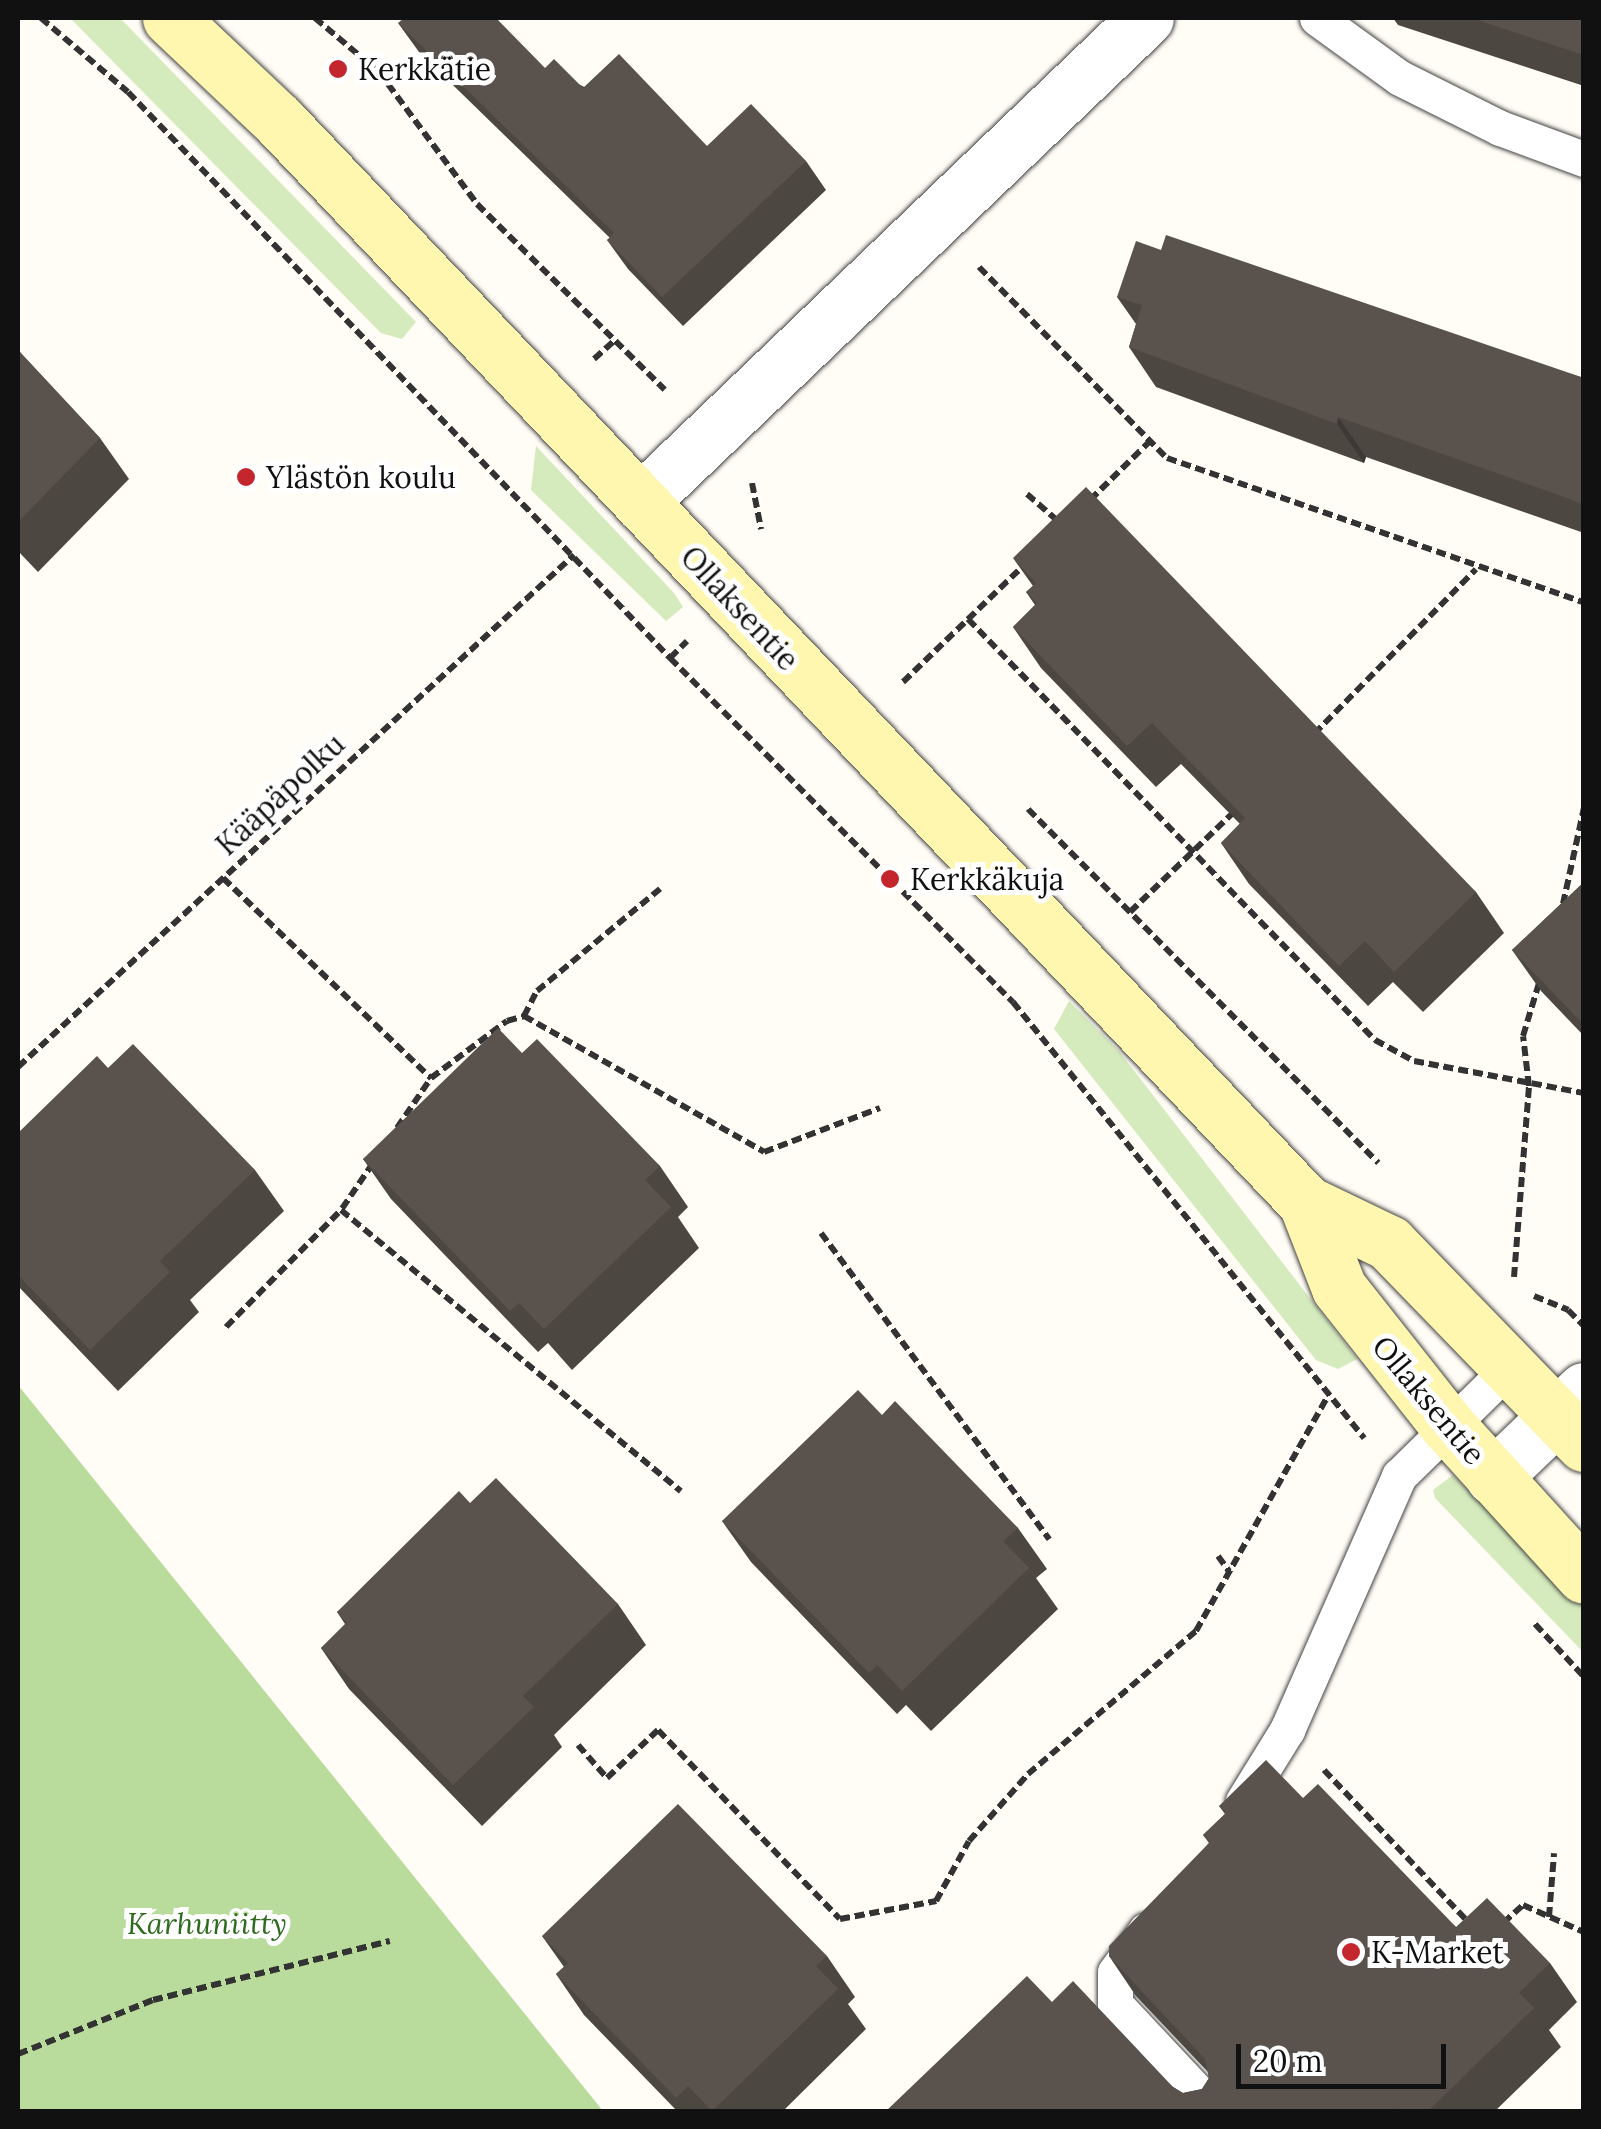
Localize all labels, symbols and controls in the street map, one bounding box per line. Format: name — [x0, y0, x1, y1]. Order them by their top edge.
place label: Kerkkätie — [358, 51, 491, 87]
marker: Kerkkätie — [327, 58, 349, 80]
place label: Ylästön koulu — [266, 459, 456, 495]
marker: Ylästön koulu — [235, 466, 257, 488]
street label: Ollaksentie — [674, 539, 806, 677]
street label: Kääpäpolku — [208, 725, 352, 863]
place label: Kerkkäkuja — [910, 861, 1064, 897]
marker: Kerkkäkuja — [879, 868, 901, 890]
street label: Ollaksentie — [1365, 1329, 1493, 1471]
park label: Karhuniitty — [127, 1905, 287, 1941]
place label: K-Market — [1371, 1934, 1504, 1970]
marker: K-Market — [1340, 1941, 1362, 1963]
scale bar — [1241, 2024, 1451, 2086]
text: 20 m — [1253, 2042, 1322, 2080]

